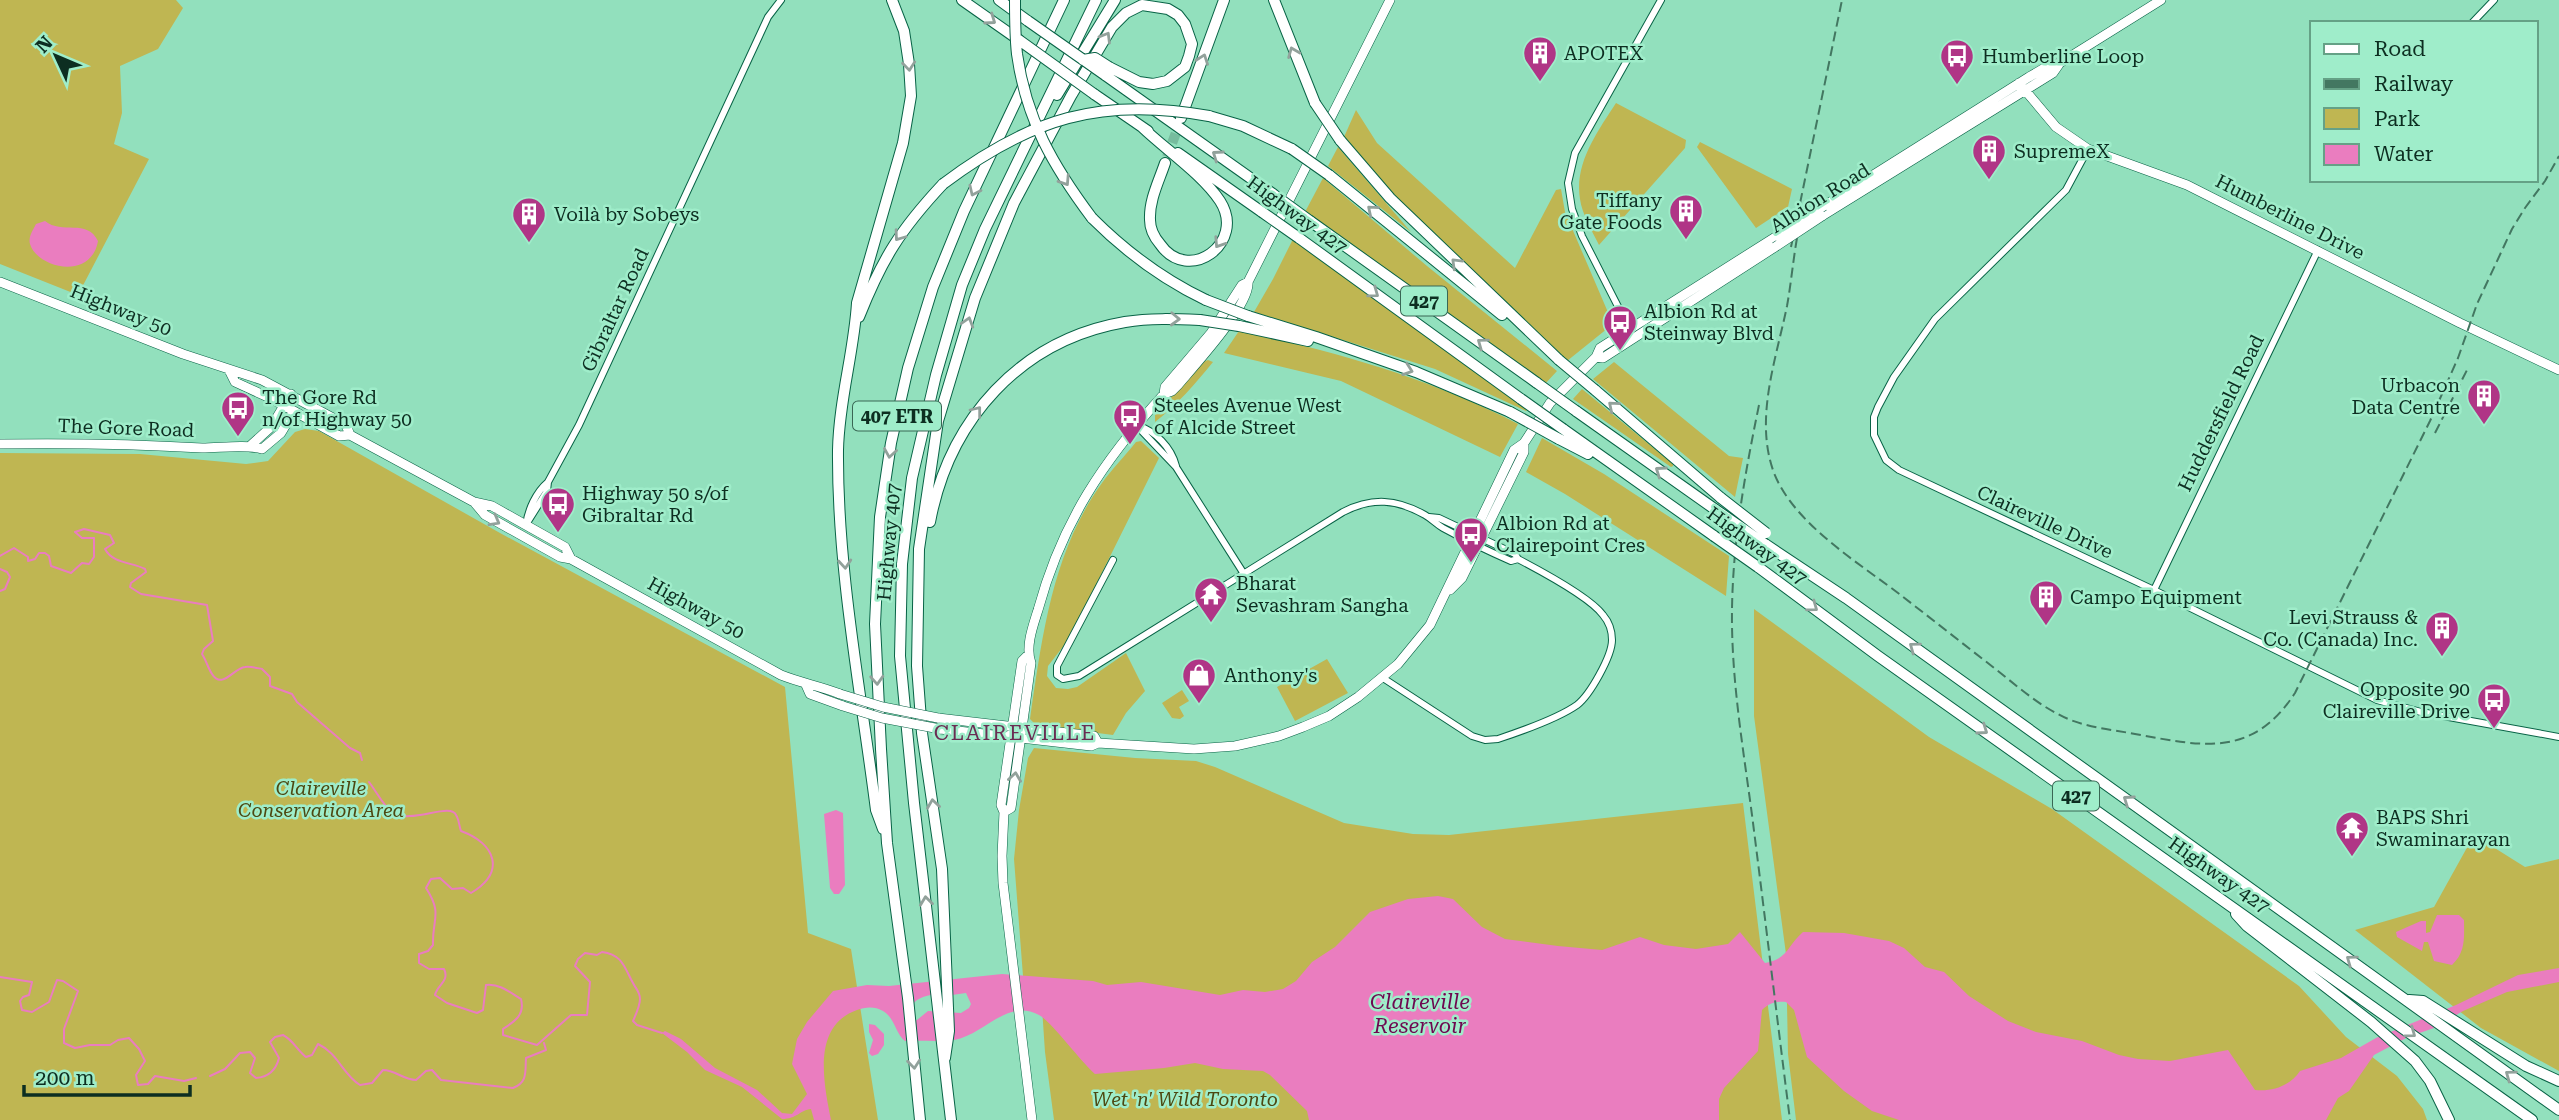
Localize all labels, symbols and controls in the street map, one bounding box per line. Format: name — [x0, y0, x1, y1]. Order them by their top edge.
one-way arrow — [983, 12, 996, 24]
north arrow — [21, 21, 91, 91]
legend — [2310, 21, 2538, 182]
text: N — [31, 31, 58, 58]
one-way arrow — [1098, 31, 1111, 44]
building icon: APOTEX — [1521, 34, 1559, 83]
bus stop icon: Humberline Loop — [1938, 37, 1976, 86]
text: Road — [2374, 37, 2426, 61]
place label: APOTEX — [1564, 42, 1644, 65]
place label: Humberline Loop — [1982, 45, 2144, 68]
one-way arrow — [1287, 46, 1301, 59]
one-way arrow — [1195, 54, 1209, 66]
one-way arrow — [901, 60, 916, 71]
text: Railway — [2374, 72, 2454, 96]
text: Park — [2374, 107, 2420, 131]
building icon: SupremeX — [1970, 132, 2008, 181]
place label: SupremeX — [2014, 140, 2110, 163]
text: Water — [2374, 142, 2434, 166]
one-way arrow — [1212, 151, 1225, 163]
street label: Albion Road — [1766, 158, 1874, 238]
street label: Humberline Drive — [2212, 169, 2368, 265]
street label: Highway 427 — [1243, 171, 1352, 259]
one-way arrow — [1056, 173, 1069, 186]
one-way arrow — [968, 184, 982, 196]
place label: Tiffany Gate Foods — [1560, 189, 1663, 234]
building icon: Tiffany Gate Foods — [1667, 192, 1705, 241]
building icon: Voilà by Sobeys — [510, 195, 548, 244]
place label: Voilà by Sobeys — [554, 203, 699, 226]
one-way arrow — [1367, 206, 1380, 218]
one-way arrow — [894, 228, 907, 241]
one-way arrow — [1214, 235, 1227, 248]
street label: Gibraltar Road — [576, 245, 654, 375]
one-way arrow — [1451, 259, 1464, 272]
street label: Highway 50 — [67, 279, 175, 341]
one-way arrow — [1367, 285, 1379, 297]
road number: 427 — [1401, 286, 1447, 316]
place label: Albion Rd at Steinway Blvd — [1644, 300, 1774, 345]
bus stop icon: Albion Rd at Steinway Blvd — [1601, 303, 1639, 352]
one-way arrow — [1170, 312, 1181, 327]
one-way arrow — [959, 316, 974, 328]
street label: Huddersfield Road — [2173, 331, 2269, 495]
one-way arrow — [1477, 339, 1490, 351]
one-way arrow — [1401, 362, 1413, 376]
place label: Urbacon Data Centre — [2352, 374, 2460, 419]
building icon: Urbacon Data Centre — [2465, 377, 2503, 426]
place label: The Gore Rd n/of Highway 50 — [262, 386, 412, 431]
bus stop icon: The Gore Rd n/of Highway 50 — [219, 389, 257, 438]
place label: Steeles Avenue West of Alcide Street — [1154, 394, 1342, 439]
bus stop icon: Steeles Avenue West of Alcide Street — [1111, 397, 1149, 446]
road number: 407 ETR — [853, 402, 941, 430]
one-way arrow — [1609, 402, 1622, 414]
one-way arrow — [969, 407, 981, 420]
street label: The Gore Road — [57, 414, 195, 442]
one-way arrow — [883, 447, 898, 459]
one-way arrow — [1655, 466, 1668, 479]
street label: Claireville Drive — [1973, 480, 2117, 564]
place label: Highway 50 s/of Gibraltar Rd — [582, 482, 729, 527]
street label: Highway 407 — [872, 482, 906, 602]
bus stop icon: Highway 50 s/of Gibraltar Rd — [539, 485, 577, 534]
street label: Highway 427 — [1703, 502, 1812, 590]
place label: Albion Rd at Clairepoint Cres — [1496, 512, 1645, 557]
one-way arrow — [488, 513, 501, 526]
bus stop icon: Albion Rd at Clairepoint Cres — [1452, 515, 1490, 564]
one-way arrow — [837, 558, 852, 570]
street label: Highway 50 — [643, 572, 749, 644]
place label: Bharat Sevashram Sangha — [1236, 572, 1409, 617]
temple icon: Bharat Sevashram Sangha — [1192, 575, 1230, 624]
building icon: Campo Equipment — [2027, 578, 2065, 627]
place label: Campo Equipment — [2070, 586, 2242, 609]
one-way arrow — [1805, 599, 1818, 612]
place label: Levi Strauss & Co. (Canada) Inc. — [2263, 606, 2418, 651]
building icon: Levi Strauss & Co. (Canada) Inc. — [2423, 609, 2461, 658]
one-way arrow — [1909, 643, 1922, 655]
shop icon: Anthony's — [1180, 656, 1218, 705]
place label: Anthony's — [1224, 664, 1317, 687]
one-way arrow — [870, 674, 885, 685]
place label: Opposite 90 Claireville Drive — [2323, 678, 2470, 723]
bus stop icon: Opposite 90 Claireville Drive — [2475, 681, 2513, 730]
district label: CLAIREVILLE — [934, 721, 1096, 745]
one-way arrow — [1975, 722, 1988, 734]
one-way arrow — [1007, 771, 1022, 783]
park label: Claireville Conservation Area — [238, 777, 404, 822]
road number: 427 — [2053, 782, 2099, 810]
one-way arrow — [2123, 796, 2136, 808]
one-way arrow — [926, 798, 941, 810]
place label: BAPS Shri Swaminarayan — [2376, 806, 2510, 851]
temple icon: BAPS Shri Swaminarayan — [2333, 809, 2371, 858]
street label: Highway 427 — [2164, 832, 2274, 918]
one-way arrow — [918, 895, 933, 907]
one-way arrow — [2346, 956, 2359, 968]
water label: Claireville Reservoir — [1370, 990, 1470, 1038]
one-way arrow — [2403, 1025, 2416, 1037]
scale bar — [24, 1054, 191, 1098]
one-way arrow — [906, 1058, 921, 1070]
text: 200 m — [35, 1066, 95, 1090]
one-way arrow — [2505, 1071, 2518, 1083]
park label: Wet 'n' Wild Toronto — [1092, 1088, 1278, 1111]

